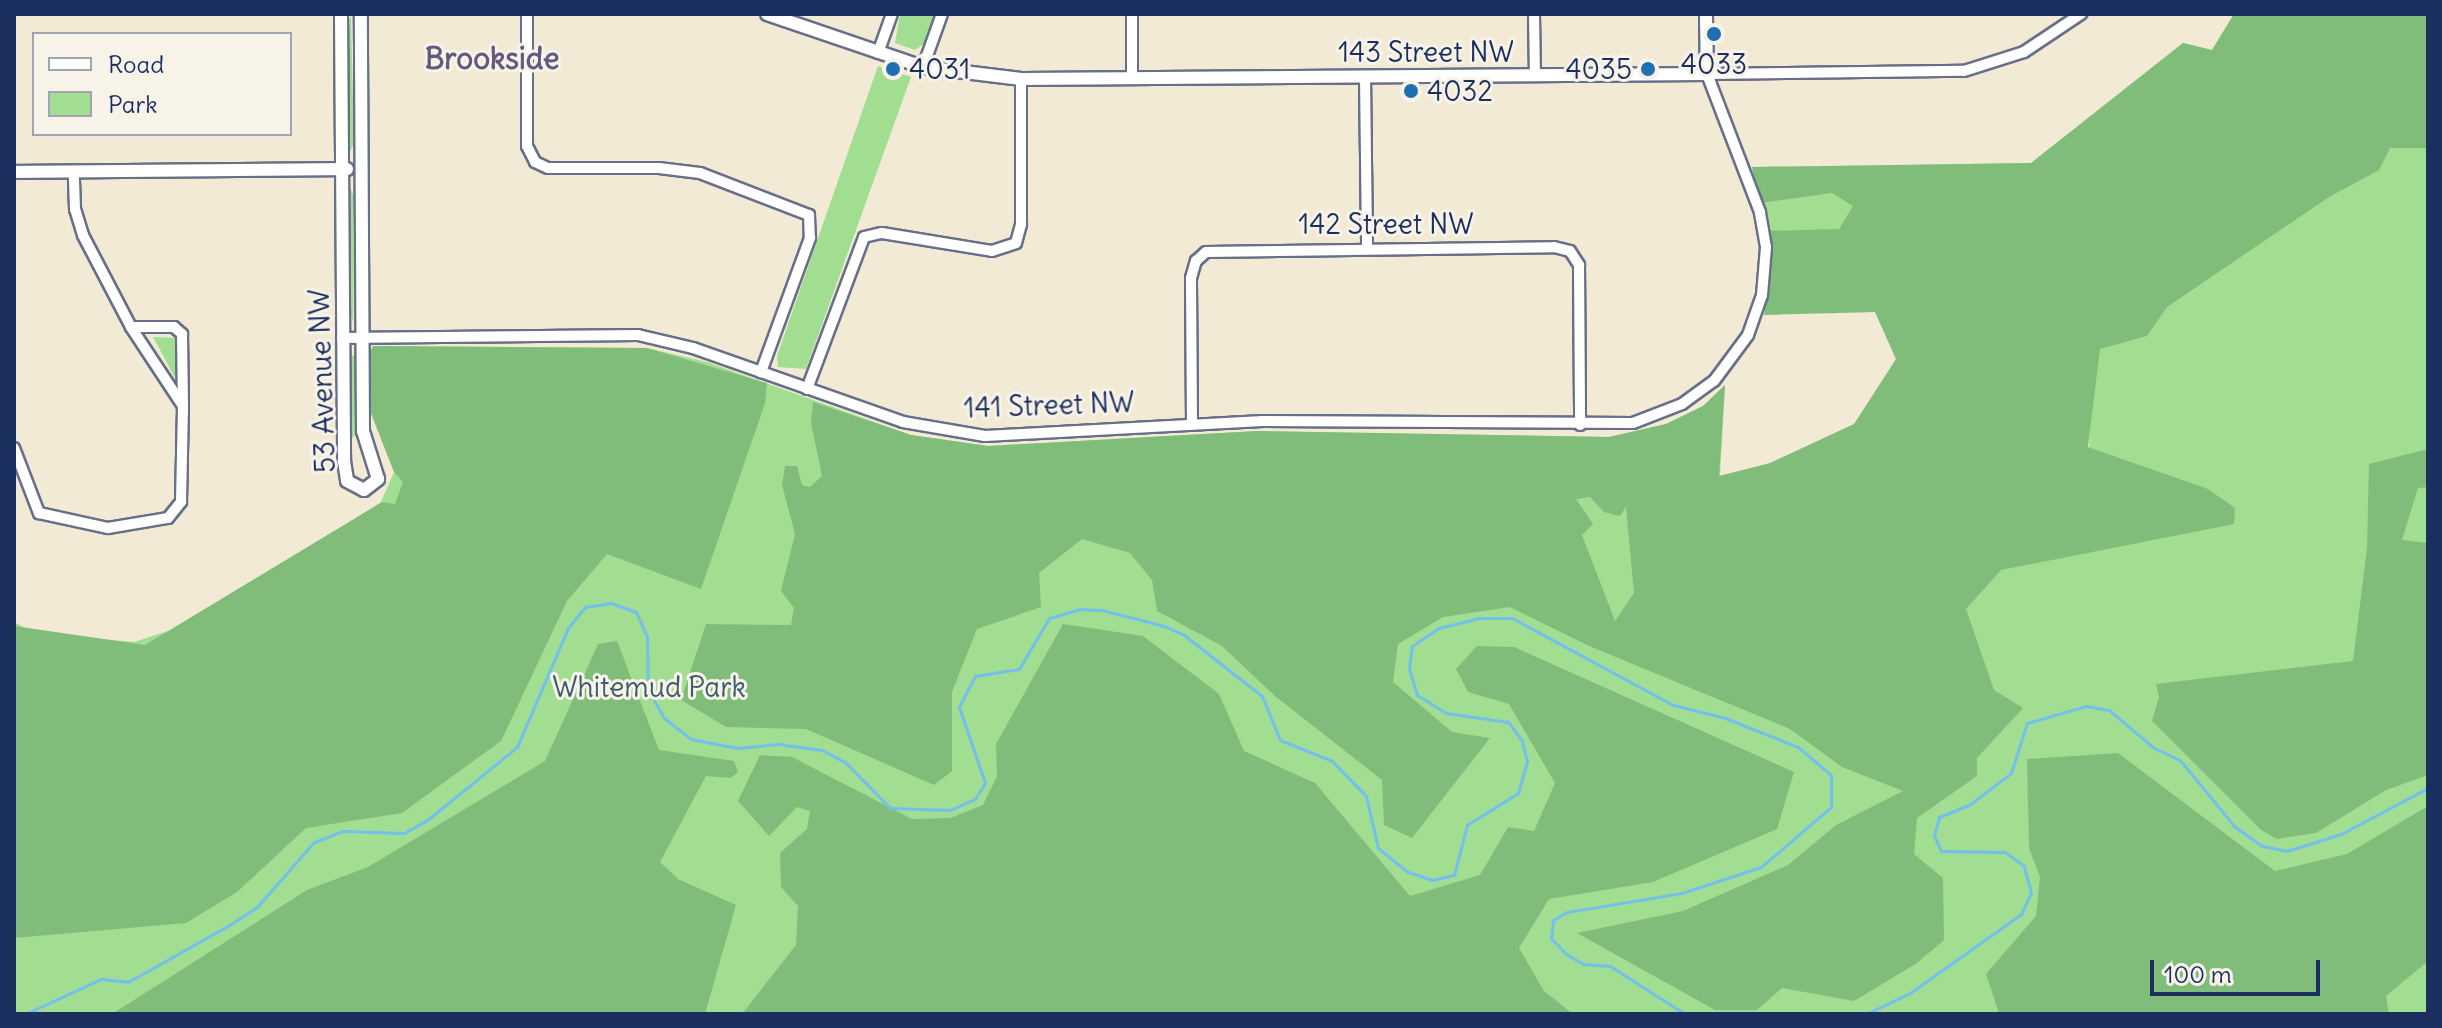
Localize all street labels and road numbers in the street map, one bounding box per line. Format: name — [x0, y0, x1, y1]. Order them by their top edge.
street label: 143 Street NW — [1338, 35, 1514, 69]
street label: 142 Street NW — [1298, 207, 1474, 241]
street label: 53 Avenue NW — [302, 288, 342, 474]
street label: 141 Street NW — [963, 385, 1135, 425]

